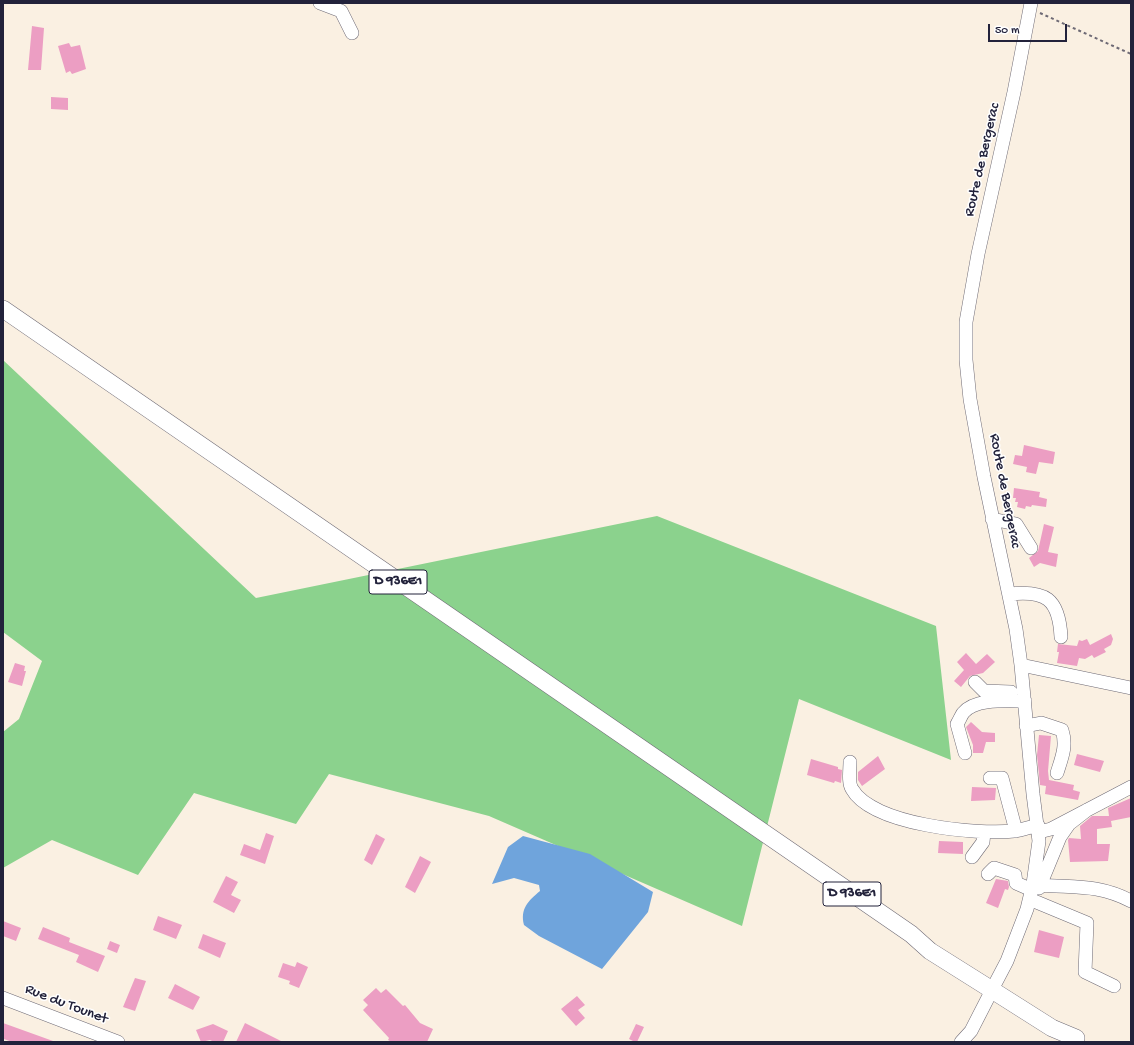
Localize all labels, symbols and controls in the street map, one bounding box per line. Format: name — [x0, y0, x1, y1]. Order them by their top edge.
scale bar — [990, 16, 1069, 42]
text: 50 m — [995, 24, 1020, 38]
street label: Route de Bergerac — [961, 102, 1005, 218]
street label: Route de Bergerac — [984, 432, 1024, 550]
road number: D 936E1 — [369, 570, 427, 594]
road number: D 936E1 — [823, 882, 881, 906]
street label: Rue du Tounet — [22, 981, 110, 1029]

